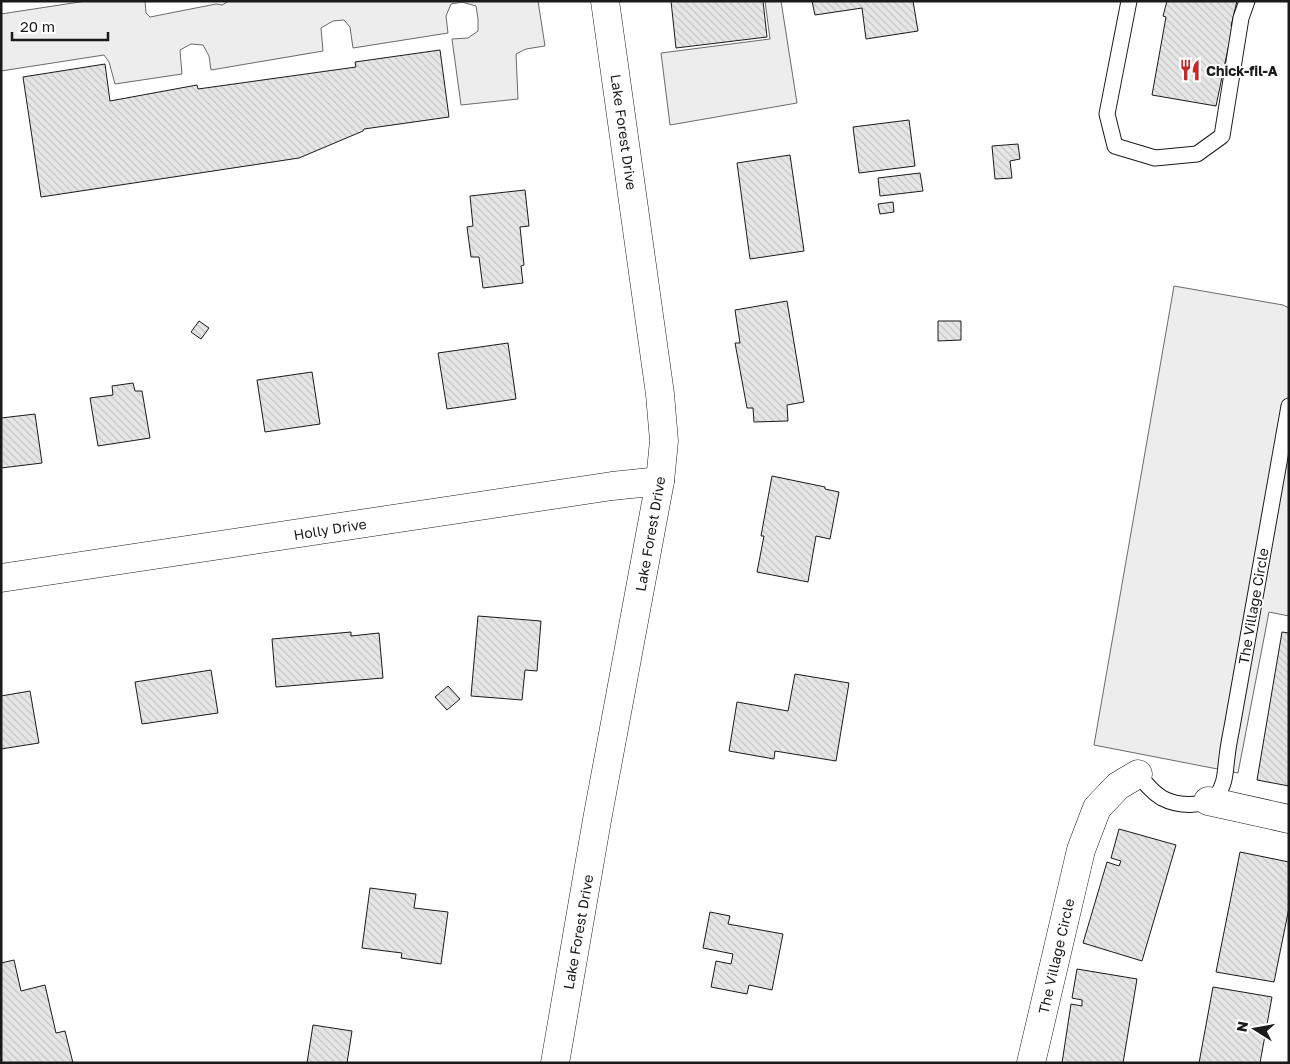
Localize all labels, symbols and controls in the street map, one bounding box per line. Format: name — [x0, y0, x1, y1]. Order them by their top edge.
scale bar — [12, 10, 109, 42]
text: 20 m — [20, 17, 55, 35]
restaurant icon: Chick-fil-A — [1177, 57, 1203, 83]
place label: Chick-fil-A — [1206, 62, 1278, 79]
street label: Lake Forest Drive — [607, 73, 641, 191]
street label: Lake Forest Drive — [632, 475, 668, 593]
street label: Holly Drive — [292, 515, 368, 543]
street label: The Village Circle — [1234, 547, 1272, 665]
street label: Lake Forest Drive — [560, 873, 596, 991]
street label: The Village Circle — [1034, 897, 1078, 1015]
north arrow — [1230, 1004, 1280, 1054]
text: N — [1232, 1020, 1251, 1033]

